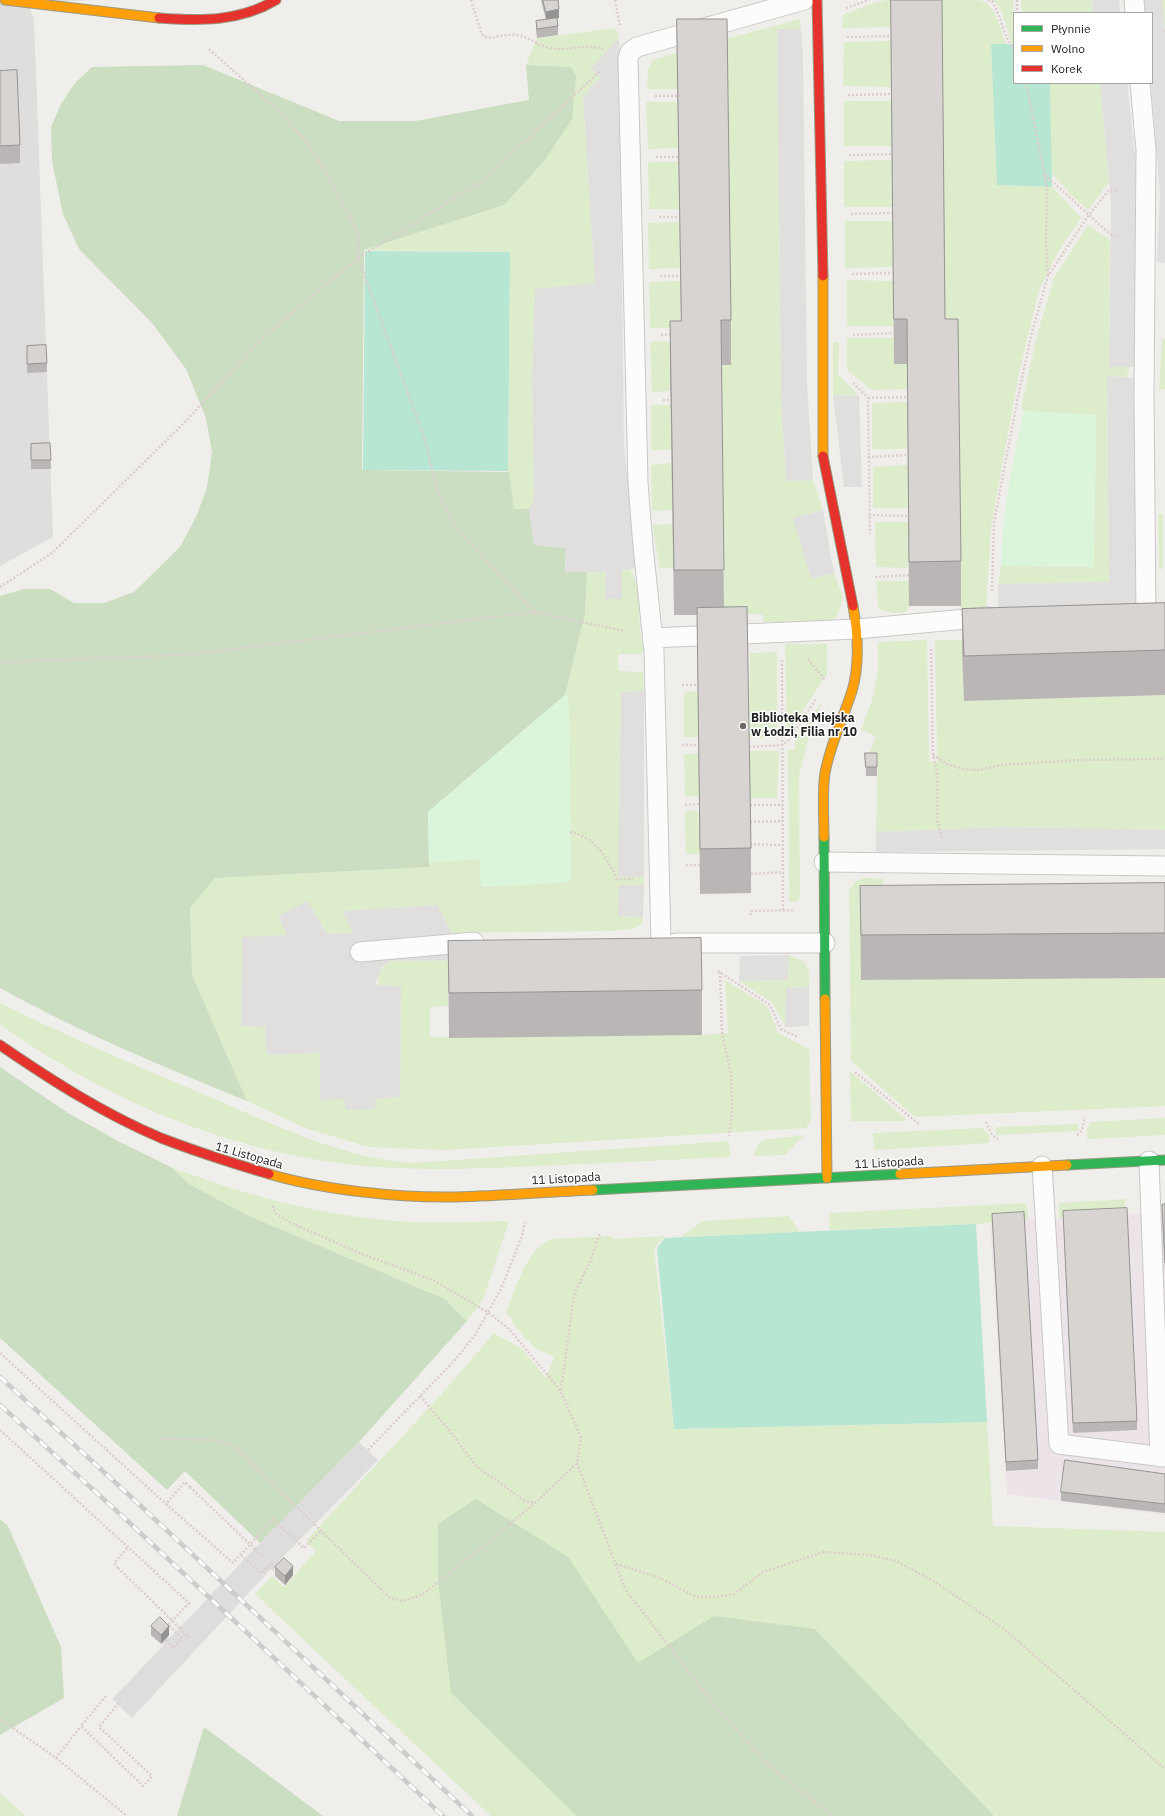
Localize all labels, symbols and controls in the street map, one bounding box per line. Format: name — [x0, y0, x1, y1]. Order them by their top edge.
legend — [1013, 12, 1153, 84]
text: Płynnie — [1051, 21, 1091, 36]
text: Wolno — [1051, 41, 1085, 56]
text: Korek — [1051, 61, 1082, 76]
place label: Biblioteka Miejska w Łodzi, Filia nr 10 — [751, 712, 857, 740]
marker: Biblioteka Miejska w Łodzi, Filia nr 10 — [738, 721, 748, 731]
street label: 11 Listopada — [214, 1139, 284, 1173]
street label: 11 Listopada — [854, 1154, 924, 1172]
street label: 11 Listopada — [531, 1170, 601, 1188]

